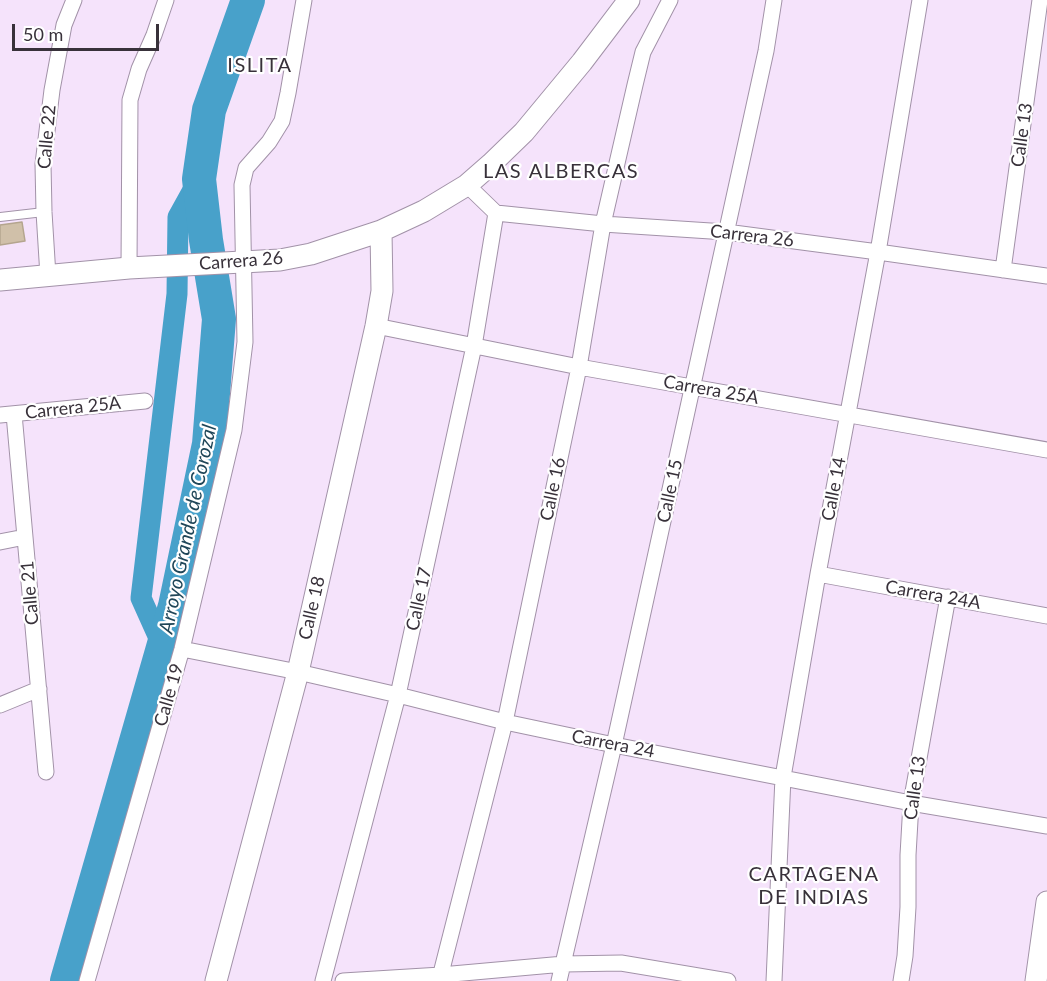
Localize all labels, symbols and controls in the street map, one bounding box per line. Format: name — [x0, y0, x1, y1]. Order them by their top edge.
scale bar — [15, 12, 162, 50]
text: 50 m — [23, 23, 63, 45]
district label: ISLITA — [227, 54, 293, 78]
street label: Calle 13 — [1007, 102, 1037, 168]
street label: Calle 22 — [33, 104, 61, 170]
district label: LAS ALBERCAS — [483, 160, 639, 184]
street label: Carrera 26 — [709, 220, 795, 252]
street label: Carrera 26 — [198, 247, 284, 275]
street label: Carrera 25A — [662, 371, 760, 409]
street label: Carrera 25A — [24, 392, 122, 424]
water label: Arroyo Grande de Corozal — [154, 422, 222, 636]
street label: Calle 16 — [536, 455, 570, 523]
street label: Calle 14 — [817, 455, 851, 523]
street label: Calle 15 — [653, 457, 687, 525]
street label: Calle 21 — [16, 560, 44, 626]
street label: Calle 17 — [402, 565, 436, 633]
street label: Calle 18 — [294, 574, 330, 642]
street label: Carrera 24A — [884, 576, 982, 614]
street label: Calle 19 — [150, 661, 188, 729]
street label: Carrera 24 — [570, 725, 656, 763]
street label: Calle 13 — [900, 755, 930, 821]
district label: CARTAGENA DE INDIAS — [748, 863, 880, 910]

